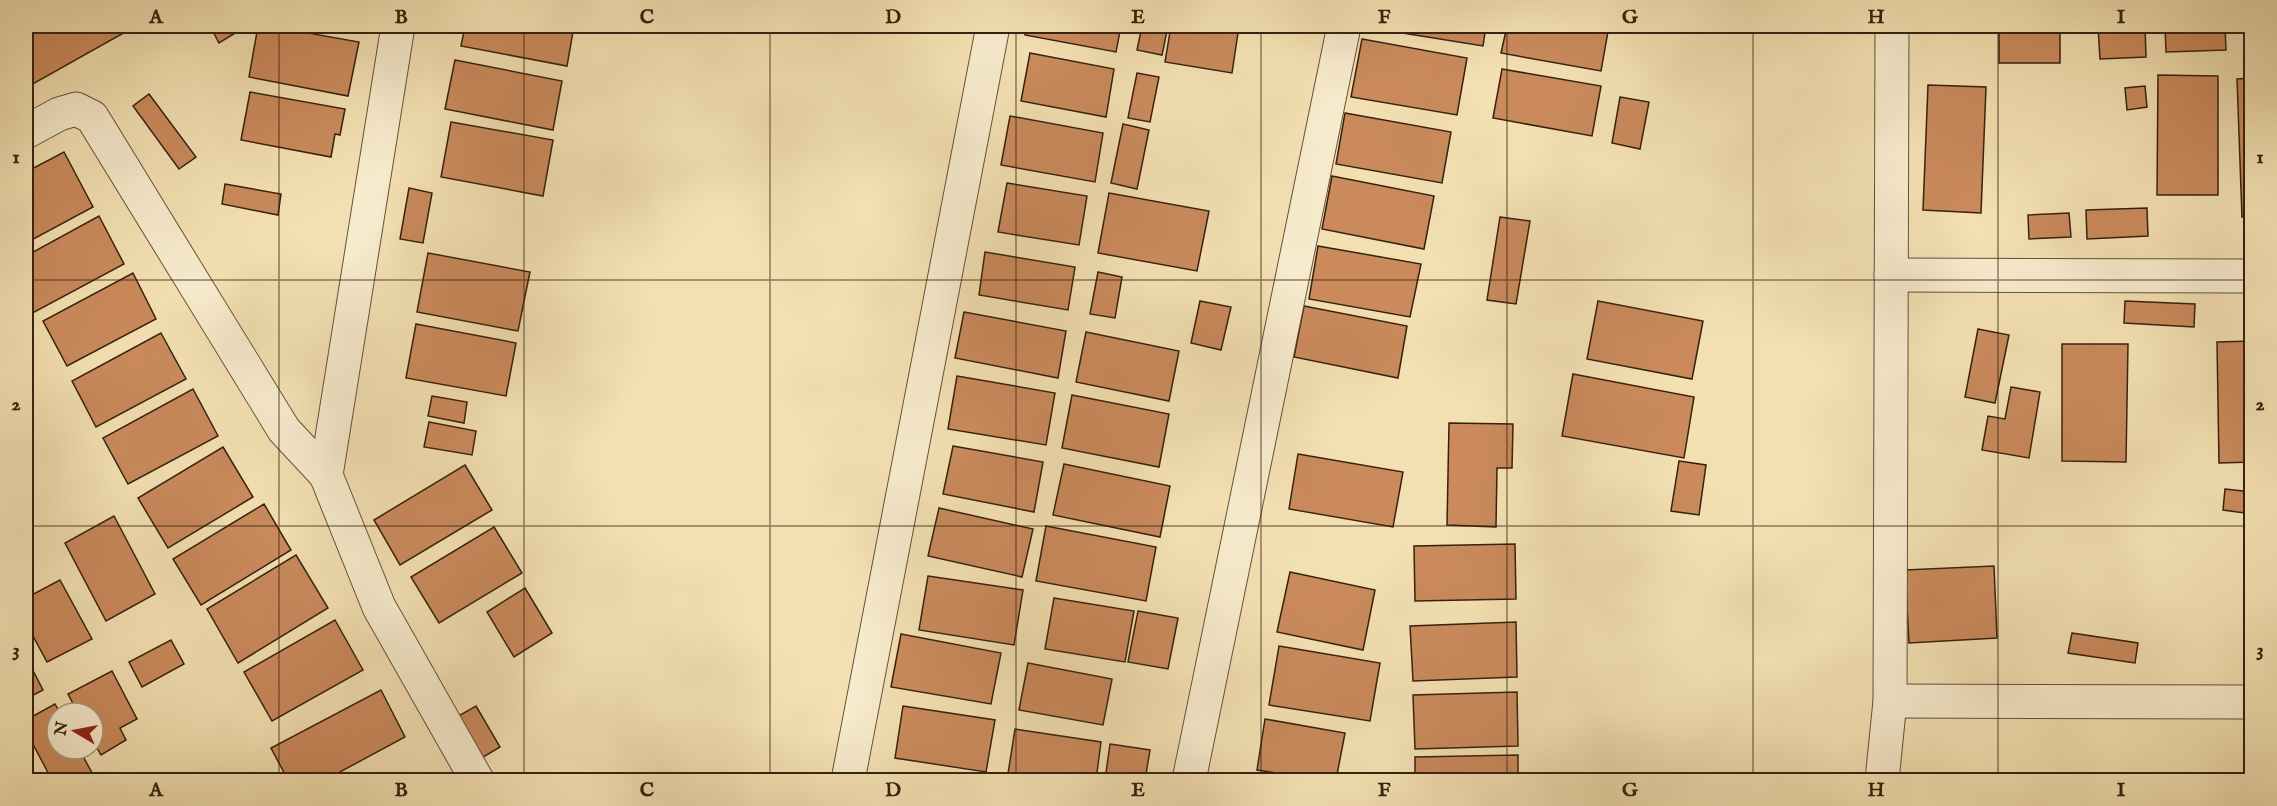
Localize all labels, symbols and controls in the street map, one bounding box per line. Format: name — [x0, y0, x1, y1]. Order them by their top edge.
text: A — [148, 5, 164, 30]
text: B — [394, 5, 408, 30]
text: C — [640, 5, 654, 30]
text: D — [885, 5, 901, 30]
text: E — [1131, 5, 1145, 30]
text: F — [1378, 5, 1391, 30]
text: G — [1622, 5, 1639, 30]
text: H — [1867, 5, 1885, 30]
text: I — [2117, 5, 2126, 30]
text: 1 — [12, 145, 20, 170]
text: 1 — [2256, 145, 2264, 170]
text: 2 — [11, 392, 21, 417]
text: 2 — [2255, 392, 2265, 417]
text: 3 — [12, 638, 20, 663]
text: 3 — [2256, 638, 2264, 663]
north arrow — [45, 701, 105, 761]
text: N — [51, 720, 73, 738]
text: A — [148, 778, 164, 803]
text: B — [394, 778, 408, 803]
text: C — [640, 778, 654, 803]
text: D — [885, 778, 901, 803]
text: E — [1131, 778, 1145, 803]
text: F — [1378, 778, 1391, 803]
text: G — [1622, 778, 1639, 803]
text: H — [1867, 778, 1885, 803]
text: I — [2117, 778, 2126, 803]

